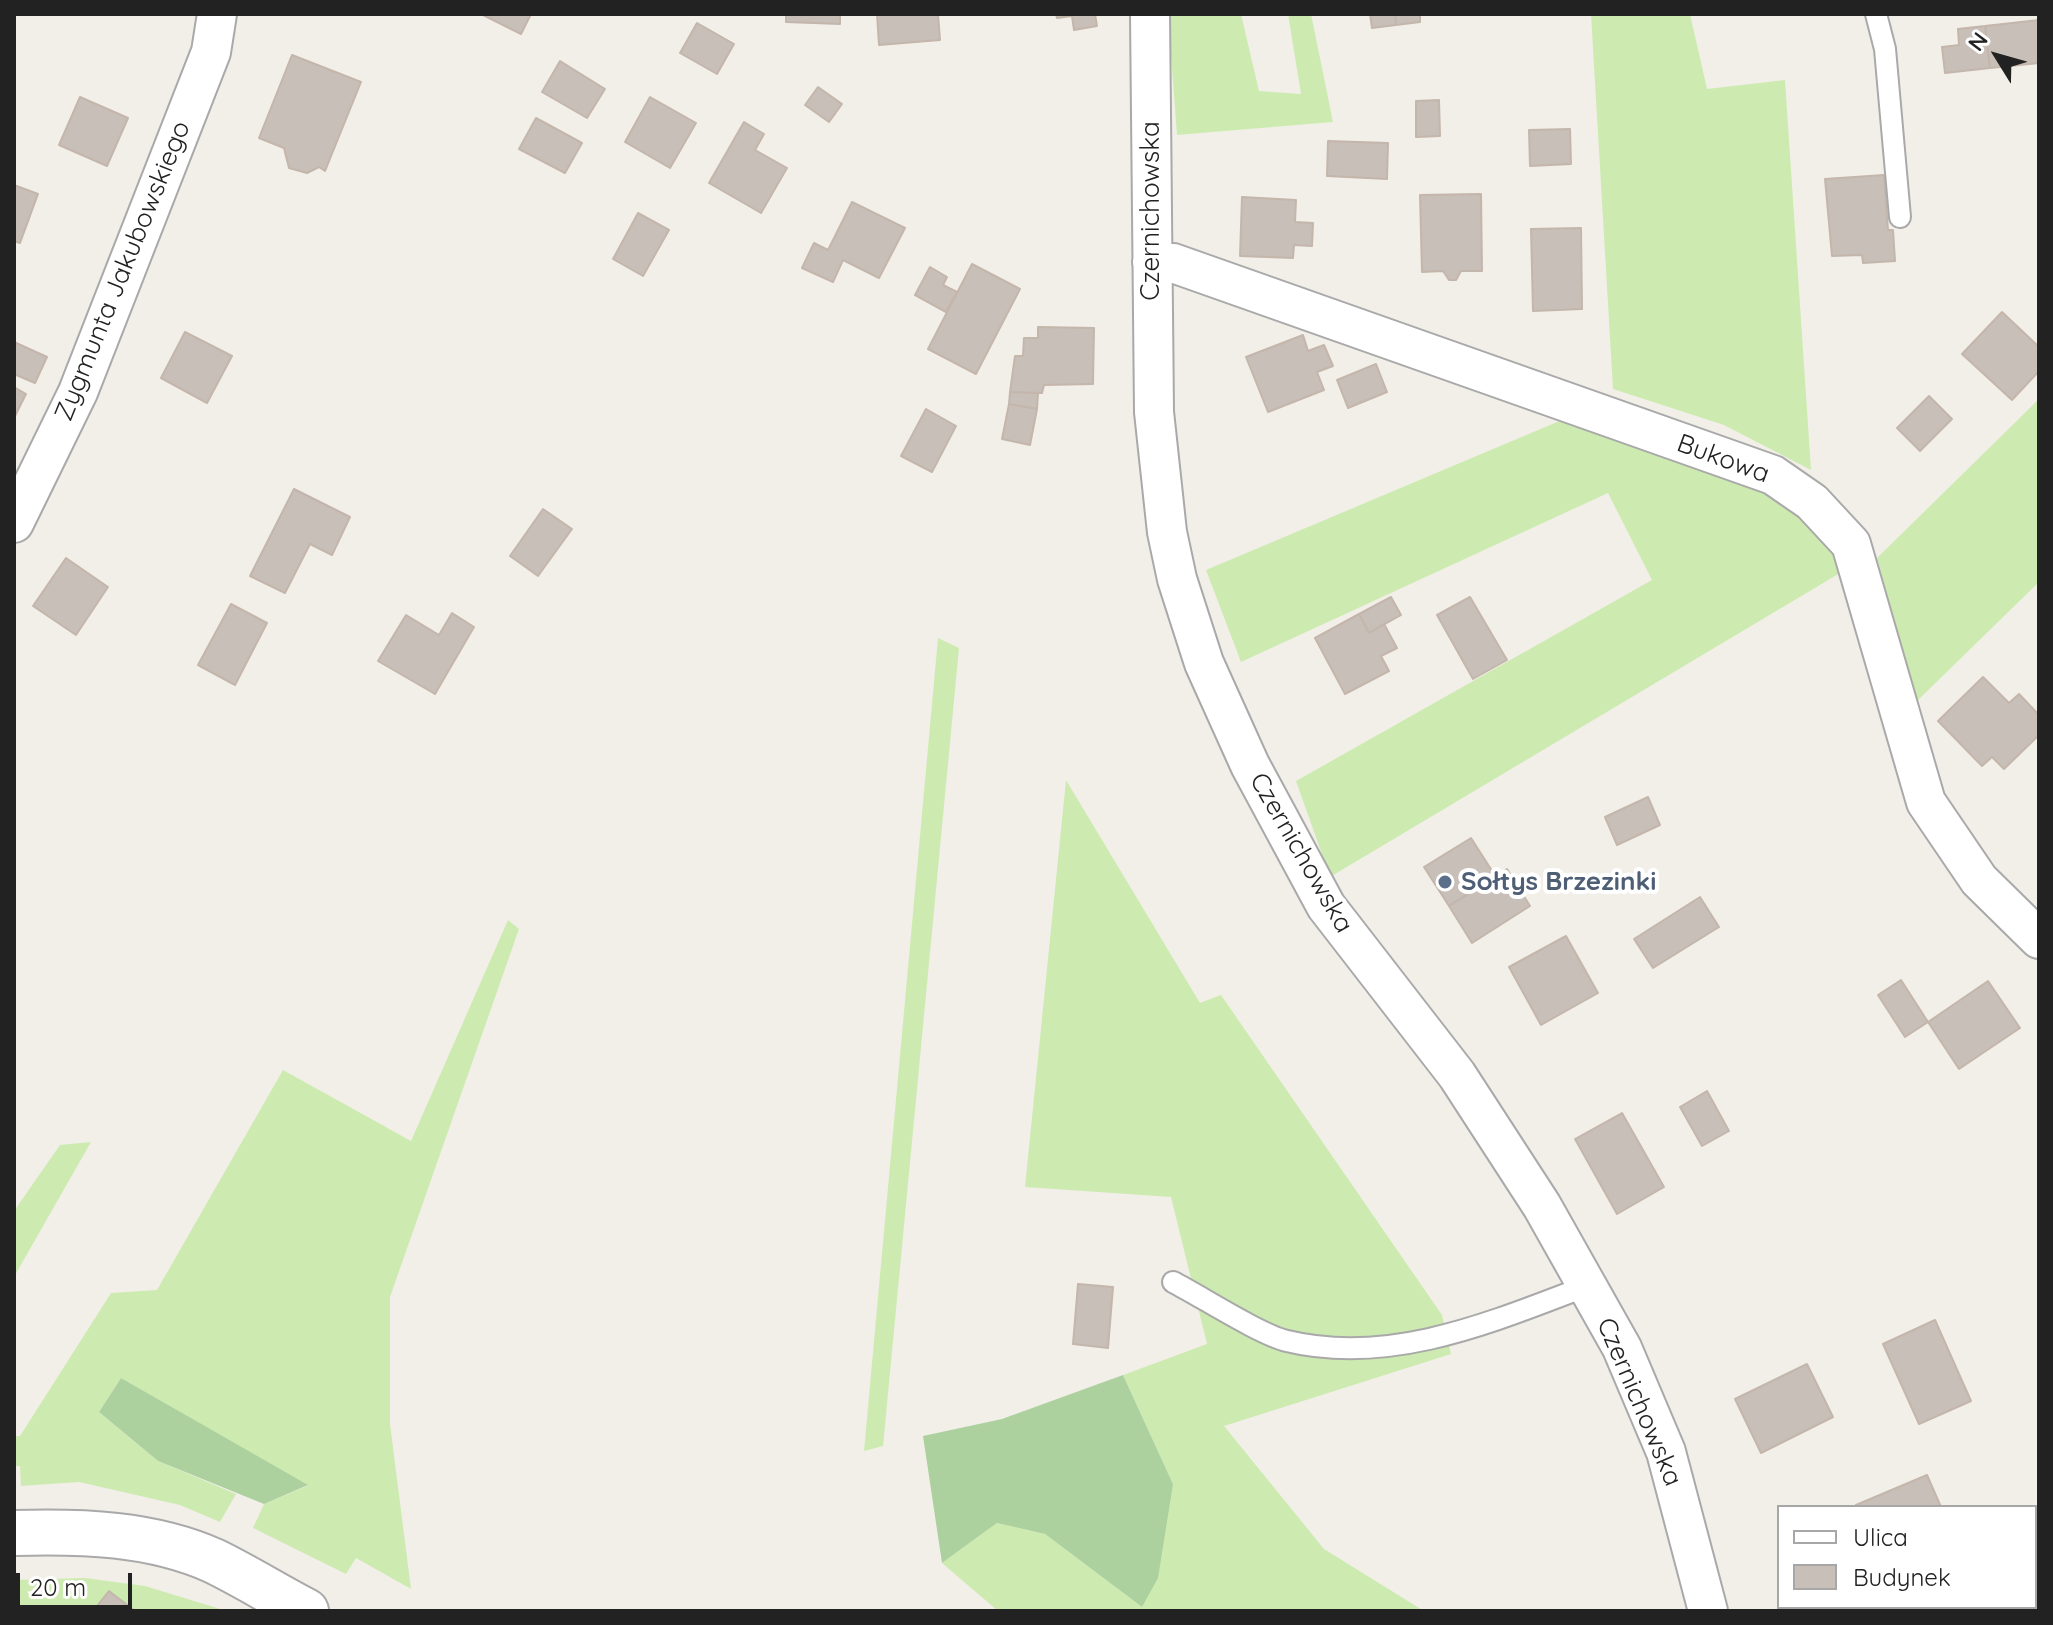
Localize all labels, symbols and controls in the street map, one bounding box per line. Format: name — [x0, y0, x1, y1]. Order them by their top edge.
north arrow — [1957, 16, 2037, 96]
text: N — [1962, 27, 1994, 56]
street label: Zygmunta Jakubowskiego — [49, 117, 197, 425]
street label: Czernichowska — [1135, 121, 1167, 301]
street label: Bukowa — [1672, 428, 1774, 490]
street label: Czernichowska — [1243, 767, 1359, 939]
place label: Sołtys Brzezinki — [1461, 866, 1656, 898]
marker: Sołtys Brzezinki — [1436, 873, 1454, 891]
street label: Czernichowska — [1590, 1313, 1688, 1491]
legend — [1777, 1505, 2037, 1609]
text: Ulica — [1853, 1522, 1908, 1552]
scale bar — [20, 1557, 136, 1607]
text: Budynek — [1853, 1562, 1951, 1592]
text: 20 m — [30, 1572, 86, 1602]

